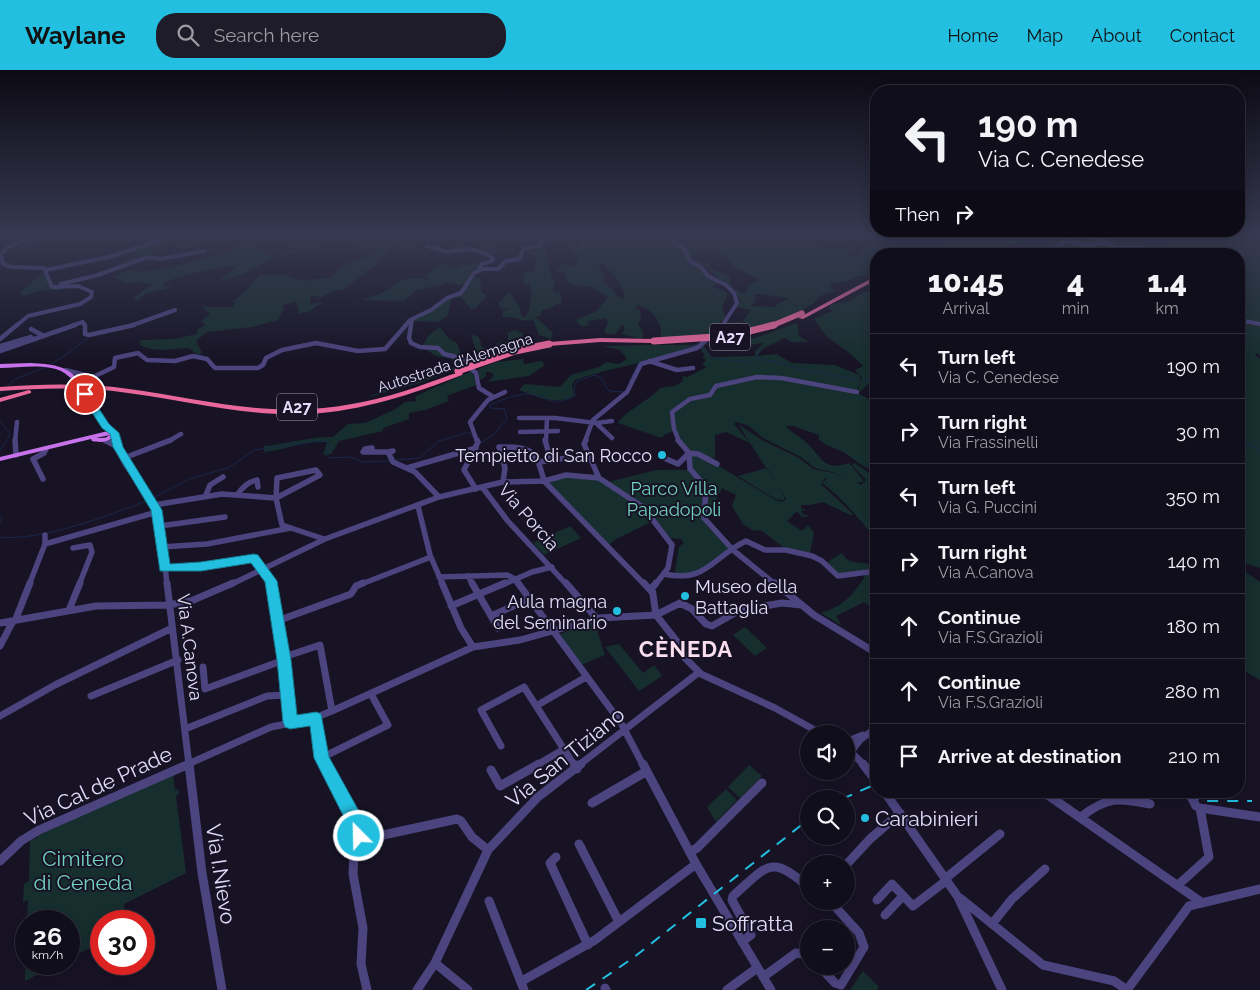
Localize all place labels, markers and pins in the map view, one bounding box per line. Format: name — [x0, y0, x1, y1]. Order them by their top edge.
pin — [64, 373, 106, 415]
place label: Tempietto di San Rocco — [455, 445, 652, 466]
marker: Tempietto di San Rocco — [656, 449, 668, 461]
place label: Museo della Battaglia — [695, 576, 797, 618]
marker: Museo della Battaglia — [679, 590, 691, 602]
place label: Aula magna del Seminario — [493, 591, 607, 633]
marker: Aula magna del Seminario — [611, 605, 623, 617]
place label: Carabinieri — [875, 806, 978, 831]
marker: Carabinieri — [859, 812, 871, 824]
place label: Soffratta — [712, 911, 794, 936]
marker: Soffratta — [694, 916, 708, 930]

